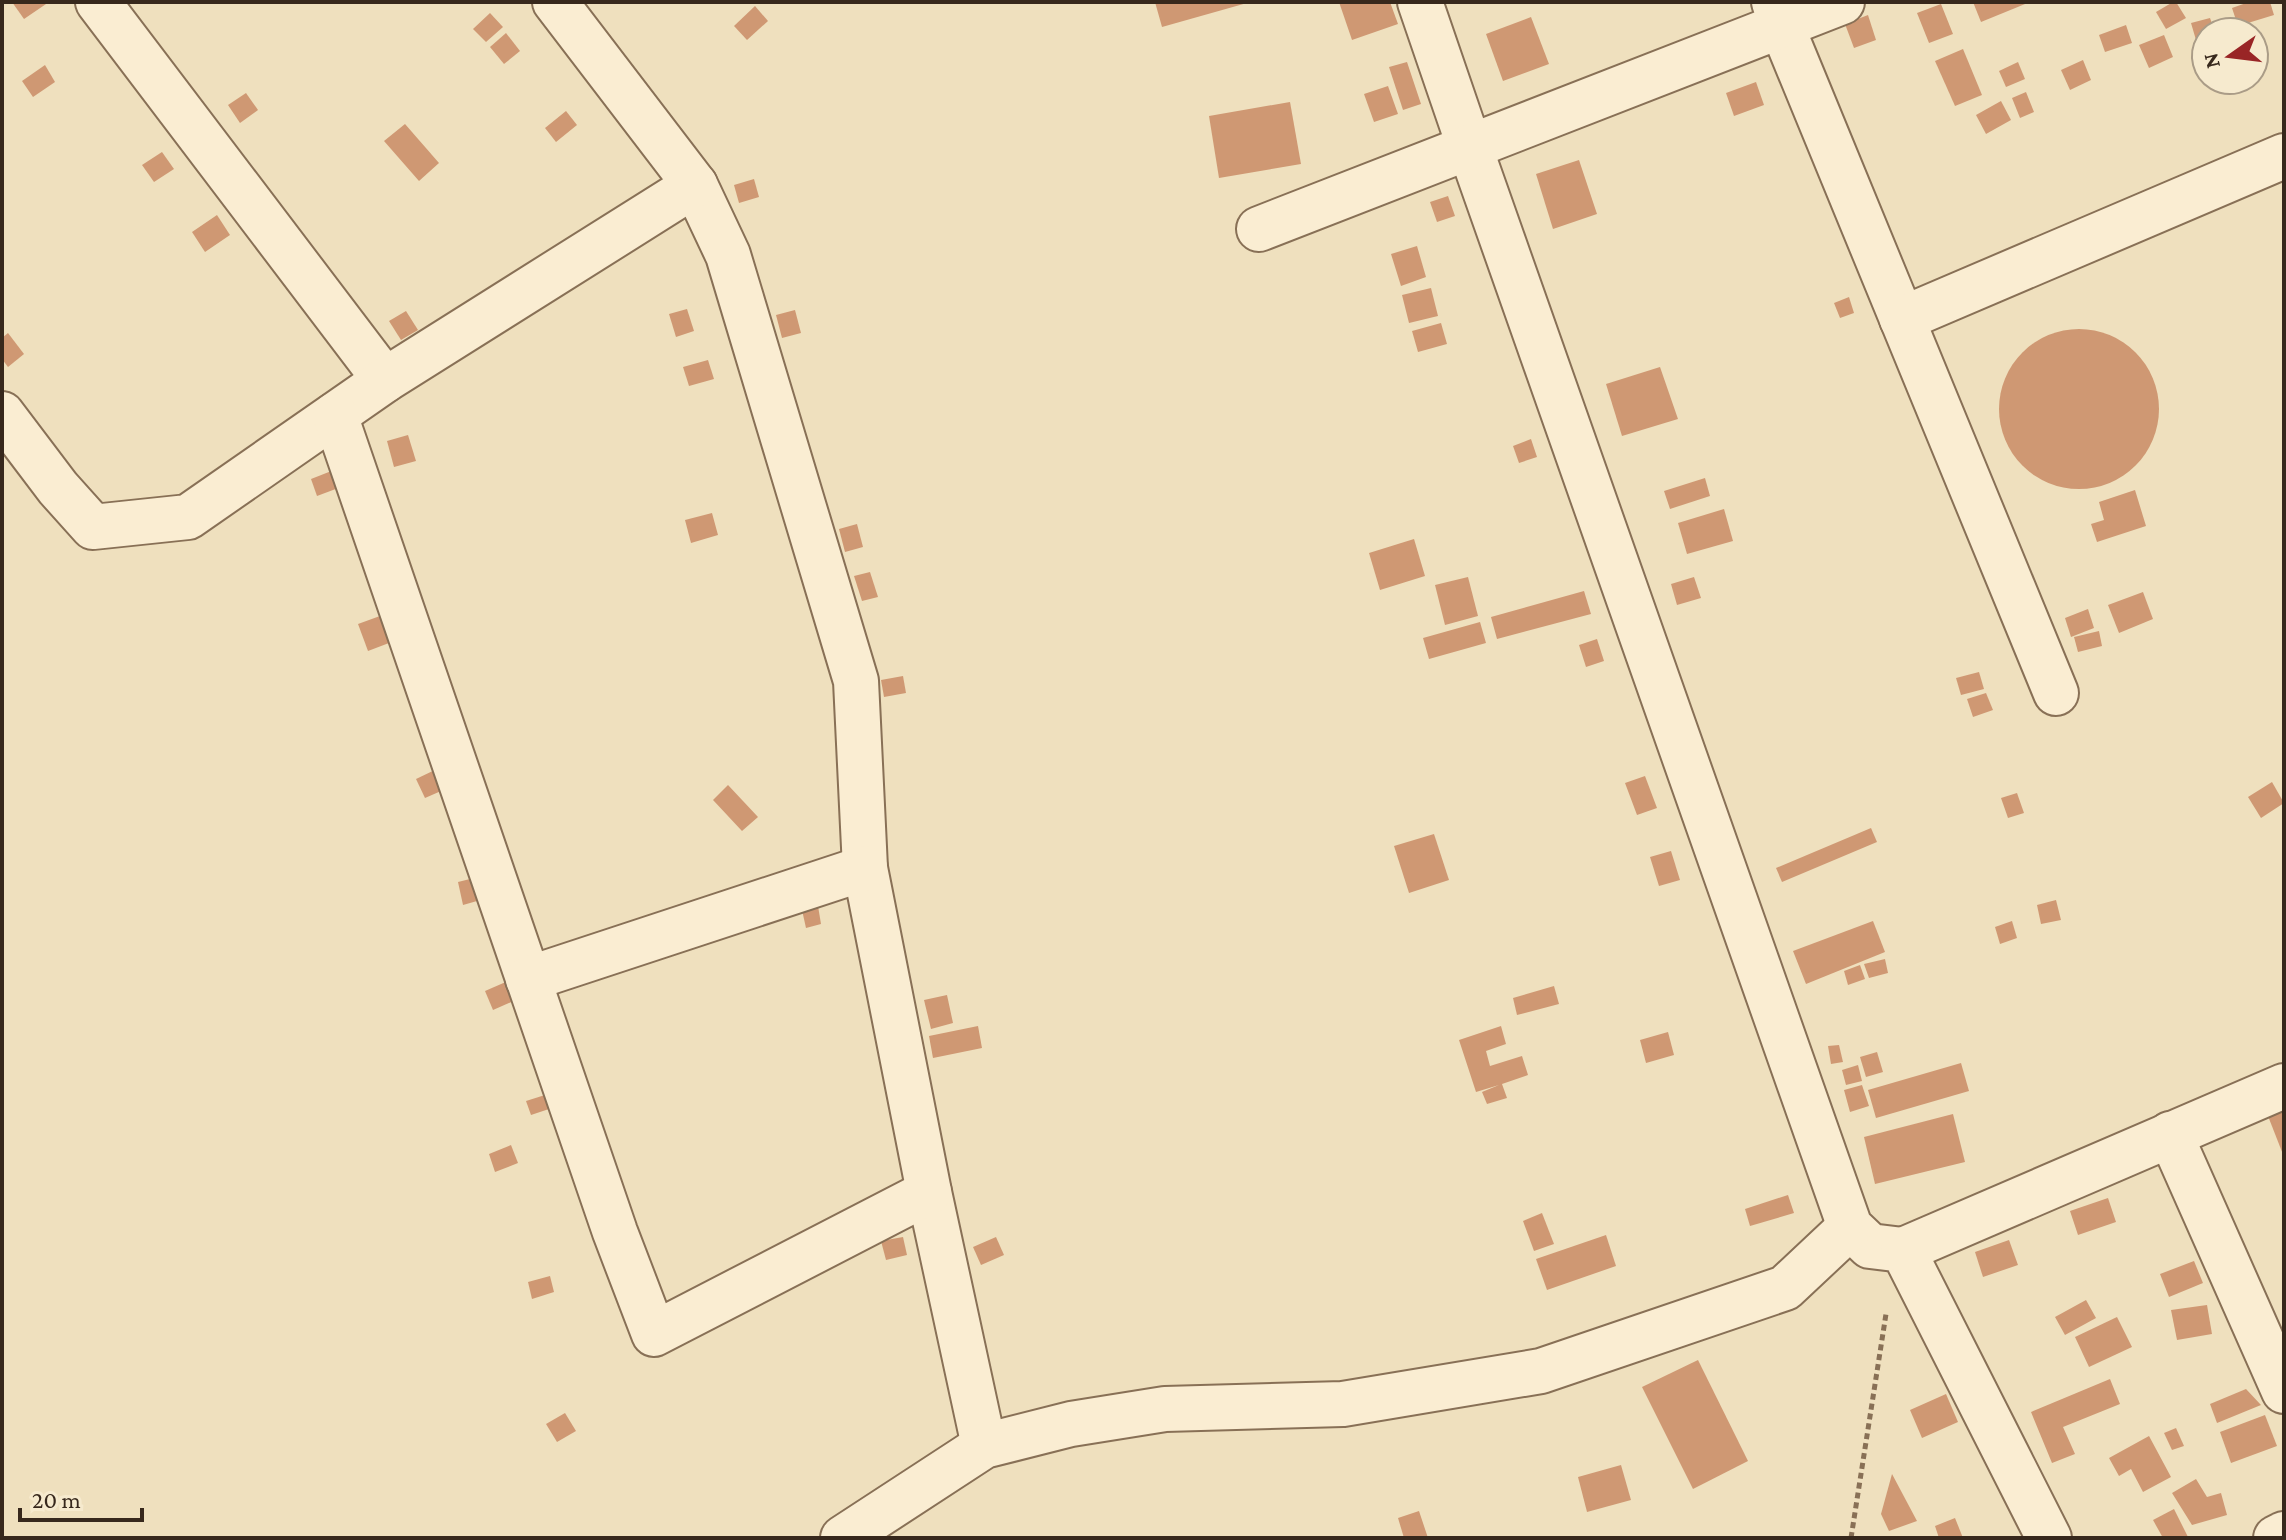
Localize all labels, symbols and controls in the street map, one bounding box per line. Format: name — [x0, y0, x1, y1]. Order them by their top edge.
north arrow — [2190, 16, 2270, 96]
text: N — [2197, 50, 2225, 71]
scale bar — [20, 1472, 142, 1522]
text: 20 m — [32, 1486, 81, 1513]

